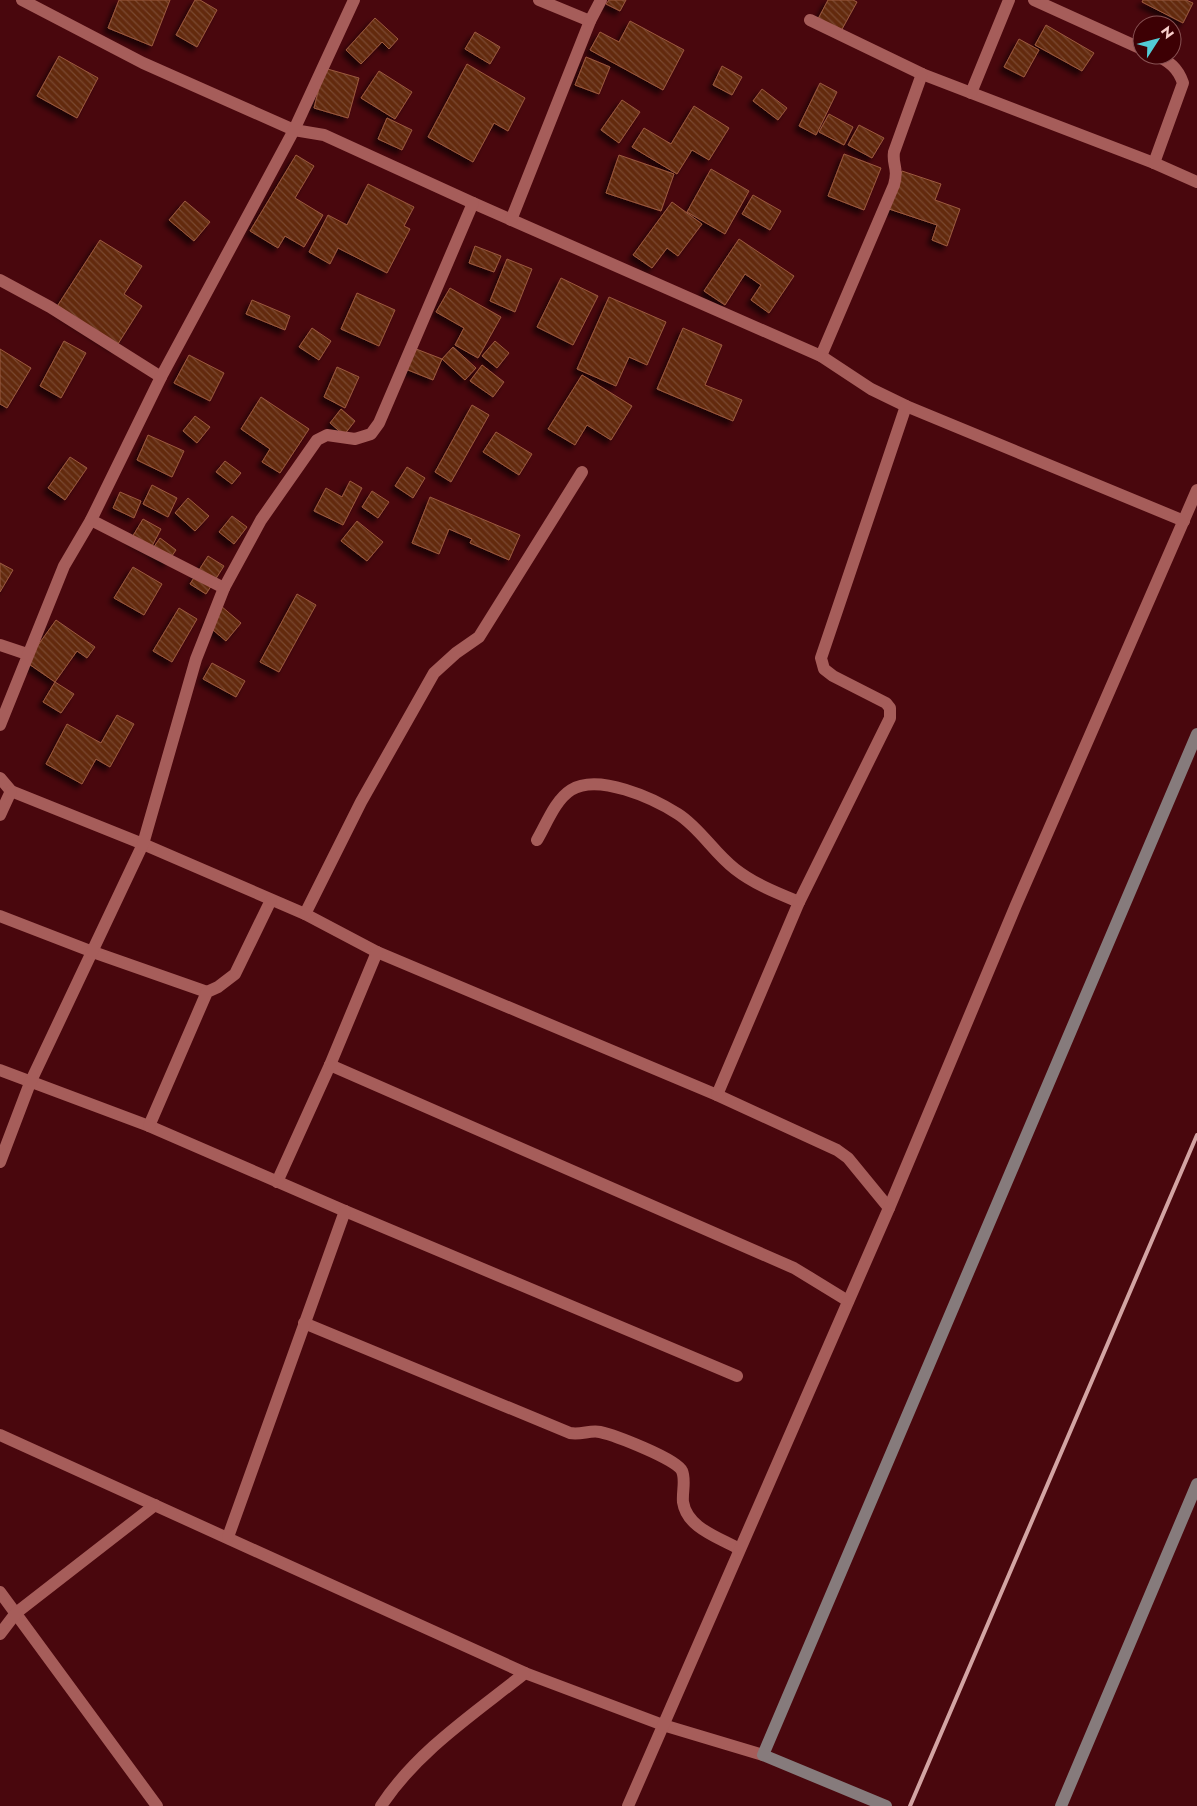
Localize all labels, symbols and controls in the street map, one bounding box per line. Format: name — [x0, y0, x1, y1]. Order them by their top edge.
north arrow — [1132, 15, 1182, 65]
text: N — [1156, 22, 1179, 43]

